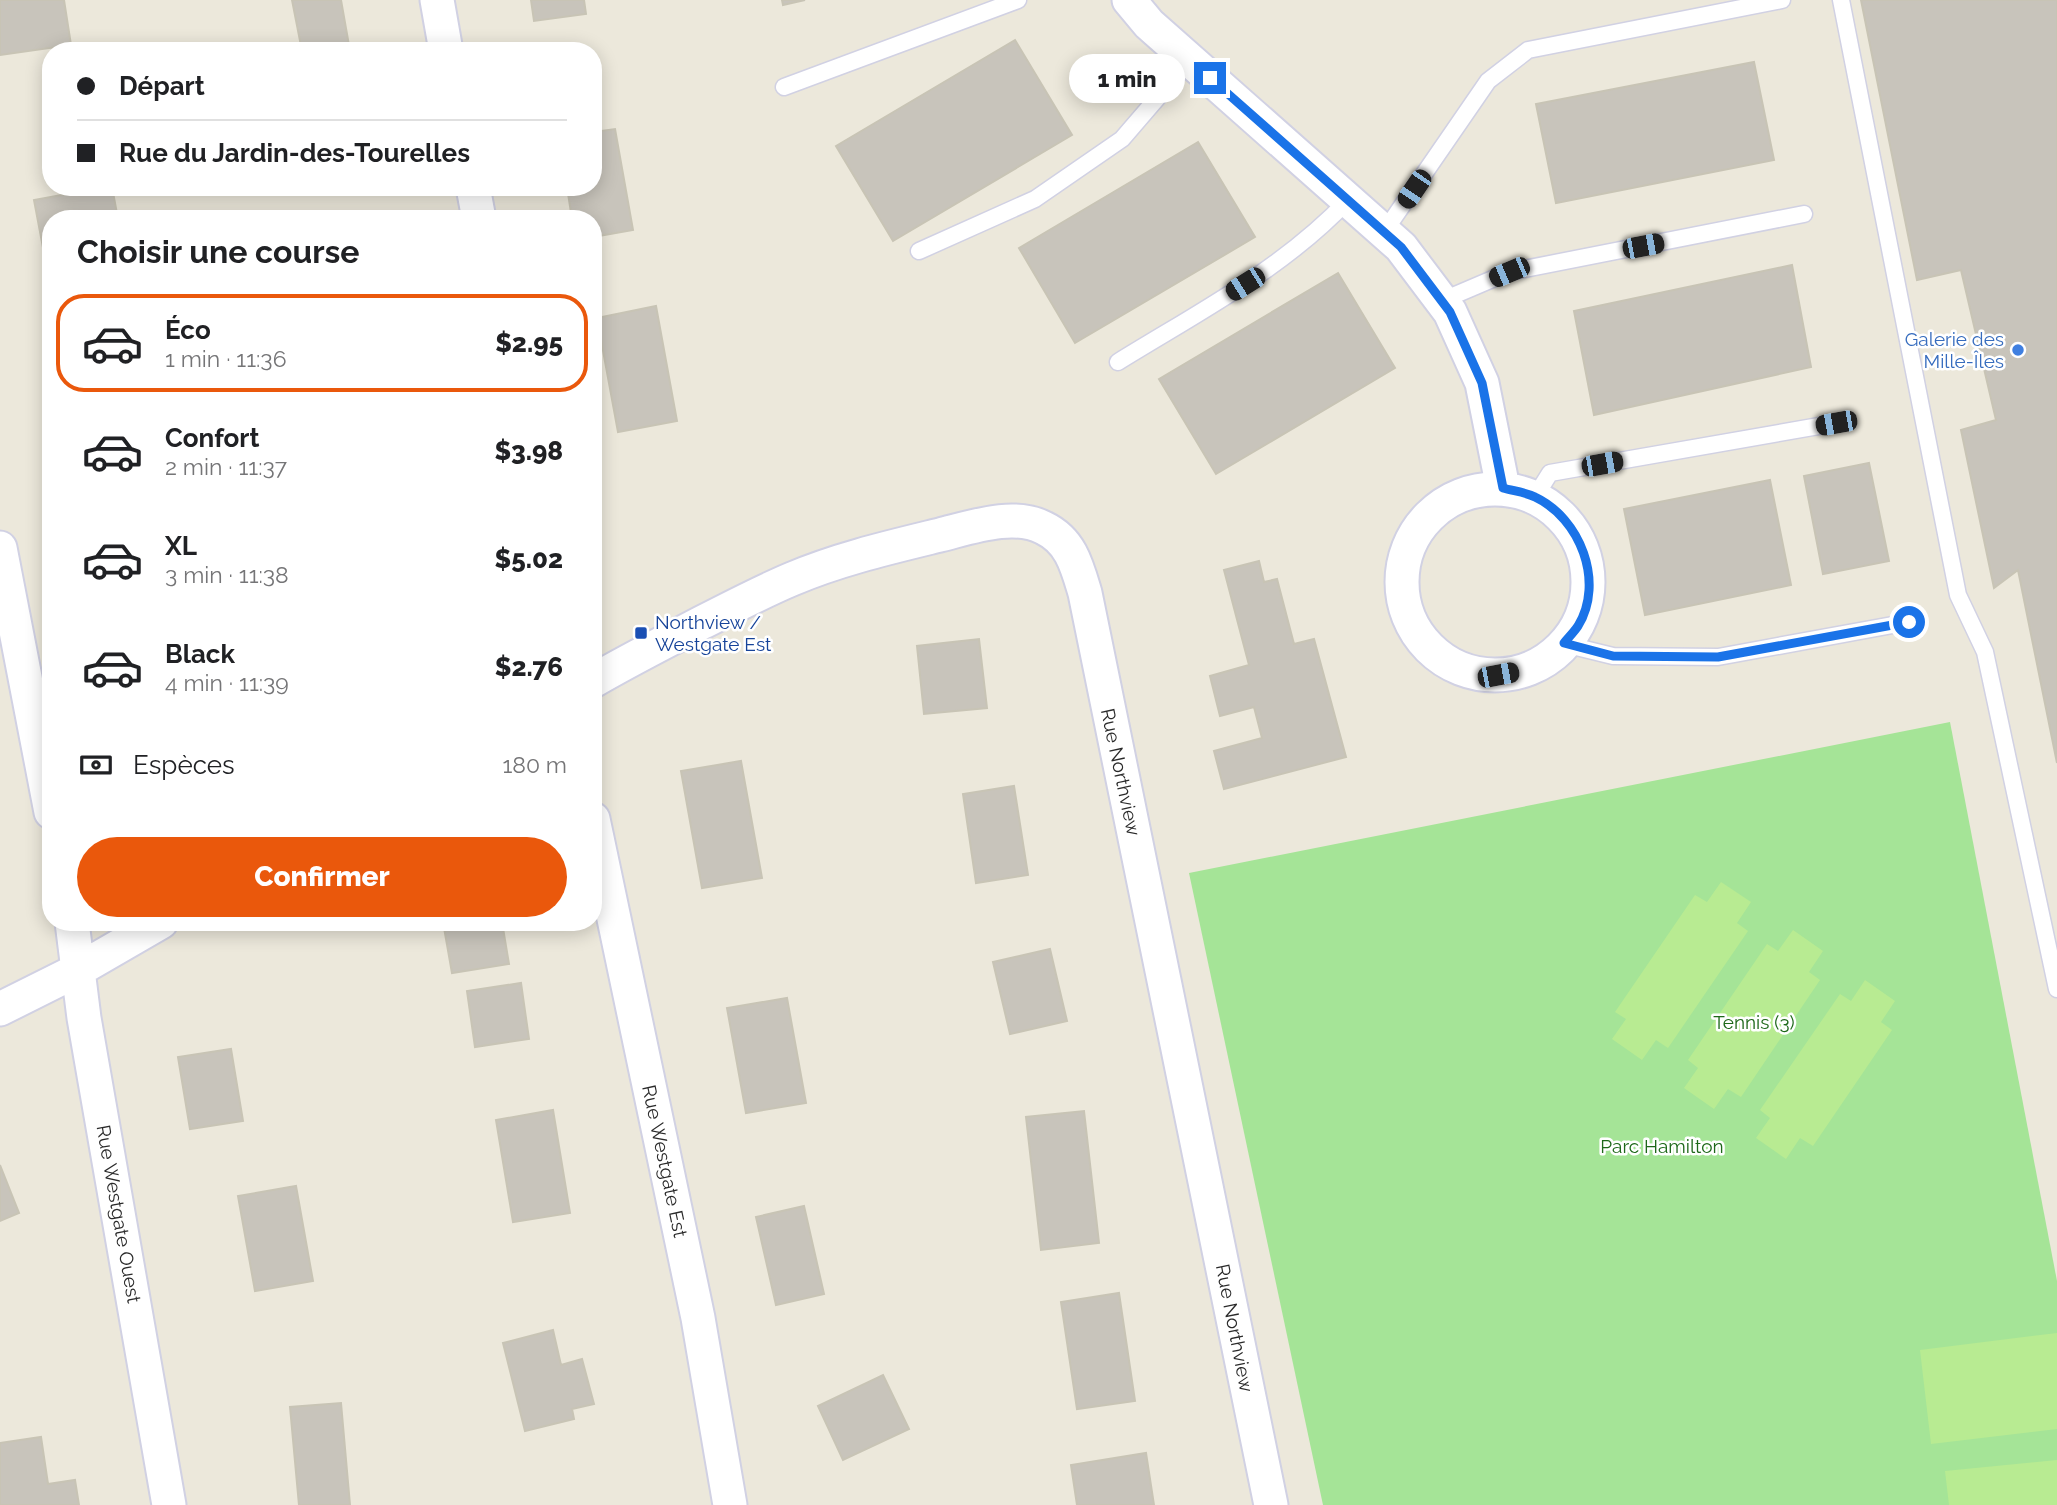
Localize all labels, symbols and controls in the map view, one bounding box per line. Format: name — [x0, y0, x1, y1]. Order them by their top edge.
callout: 1 min — [1070, 54, 1186, 102]
route end — [1194, 62, 1226, 94]
text: 1 min — [1097, 65, 1157, 92]
text: Départ — [119, 71, 205, 101]
text: Rue du Jardin-des-Tourelles — [119, 138, 470, 168]
car — [1394, 166, 1435, 212]
car — [1621, 232, 1666, 260]
text: Choisir une course — [77, 233, 360, 270]
car — [1486, 254, 1533, 290]
car — [1222, 264, 1269, 304]
icon: car — [81, 312, 144, 375]
text: Éco — [165, 315, 211, 345]
text: $2.95 — [495, 328, 563, 358]
place label: Galerie des Mille-Îles — [1905, 328, 2004, 372]
marker: Galerie des Mille-Îles — [2010, 342, 2026, 358]
text: 1 min · 11:36 — [165, 345, 287, 372]
car — [1814, 409, 1859, 437]
icon: car — [81, 420, 144, 483]
text: Confort — [165, 423, 259, 453]
text: $3.98 — [494, 436, 563, 466]
car — [1580, 450, 1625, 478]
text: 2 min · 11:37 — [165, 453, 287, 480]
icon: car — [81, 528, 144, 591]
text: XL — [165, 531, 197, 561]
text: $5.02 — [495, 544, 563, 574]
text: 3 min · 11:38 — [165, 561, 289, 588]
route start — [1893, 606, 1925, 638]
place label: Northview / Westgate Est — [655, 611, 772, 655]
marker: Northview / Westgate Est — [633, 625, 649, 641]
icon: car — [81, 636, 144, 699]
text: Black — [165, 639, 235, 669]
text: $2.76 — [495, 652, 563, 682]
car — [1476, 661, 1521, 689]
text: 4 min · 11:39 — [165, 669, 289, 696]
street label: Rue Northview — [1097, 706, 1145, 838]
icon: cash — [77, 746, 115, 784]
text: Espèces — [133, 750, 235, 780]
text: 180 m — [502, 751, 567, 778]
button: Confirmer — [77, 837, 567, 917]
park label: Tennis (3) — [1713, 1011, 1795, 1033]
street label: Rue Westgate Est — [638, 1083, 692, 1240]
street label: Rue Westgate Ouest — [92, 1123, 146, 1305]
park label: Parc Hamilton — [1600, 1135, 1724, 1157]
street label: Rue Northview — [1212, 1262, 1258, 1394]

